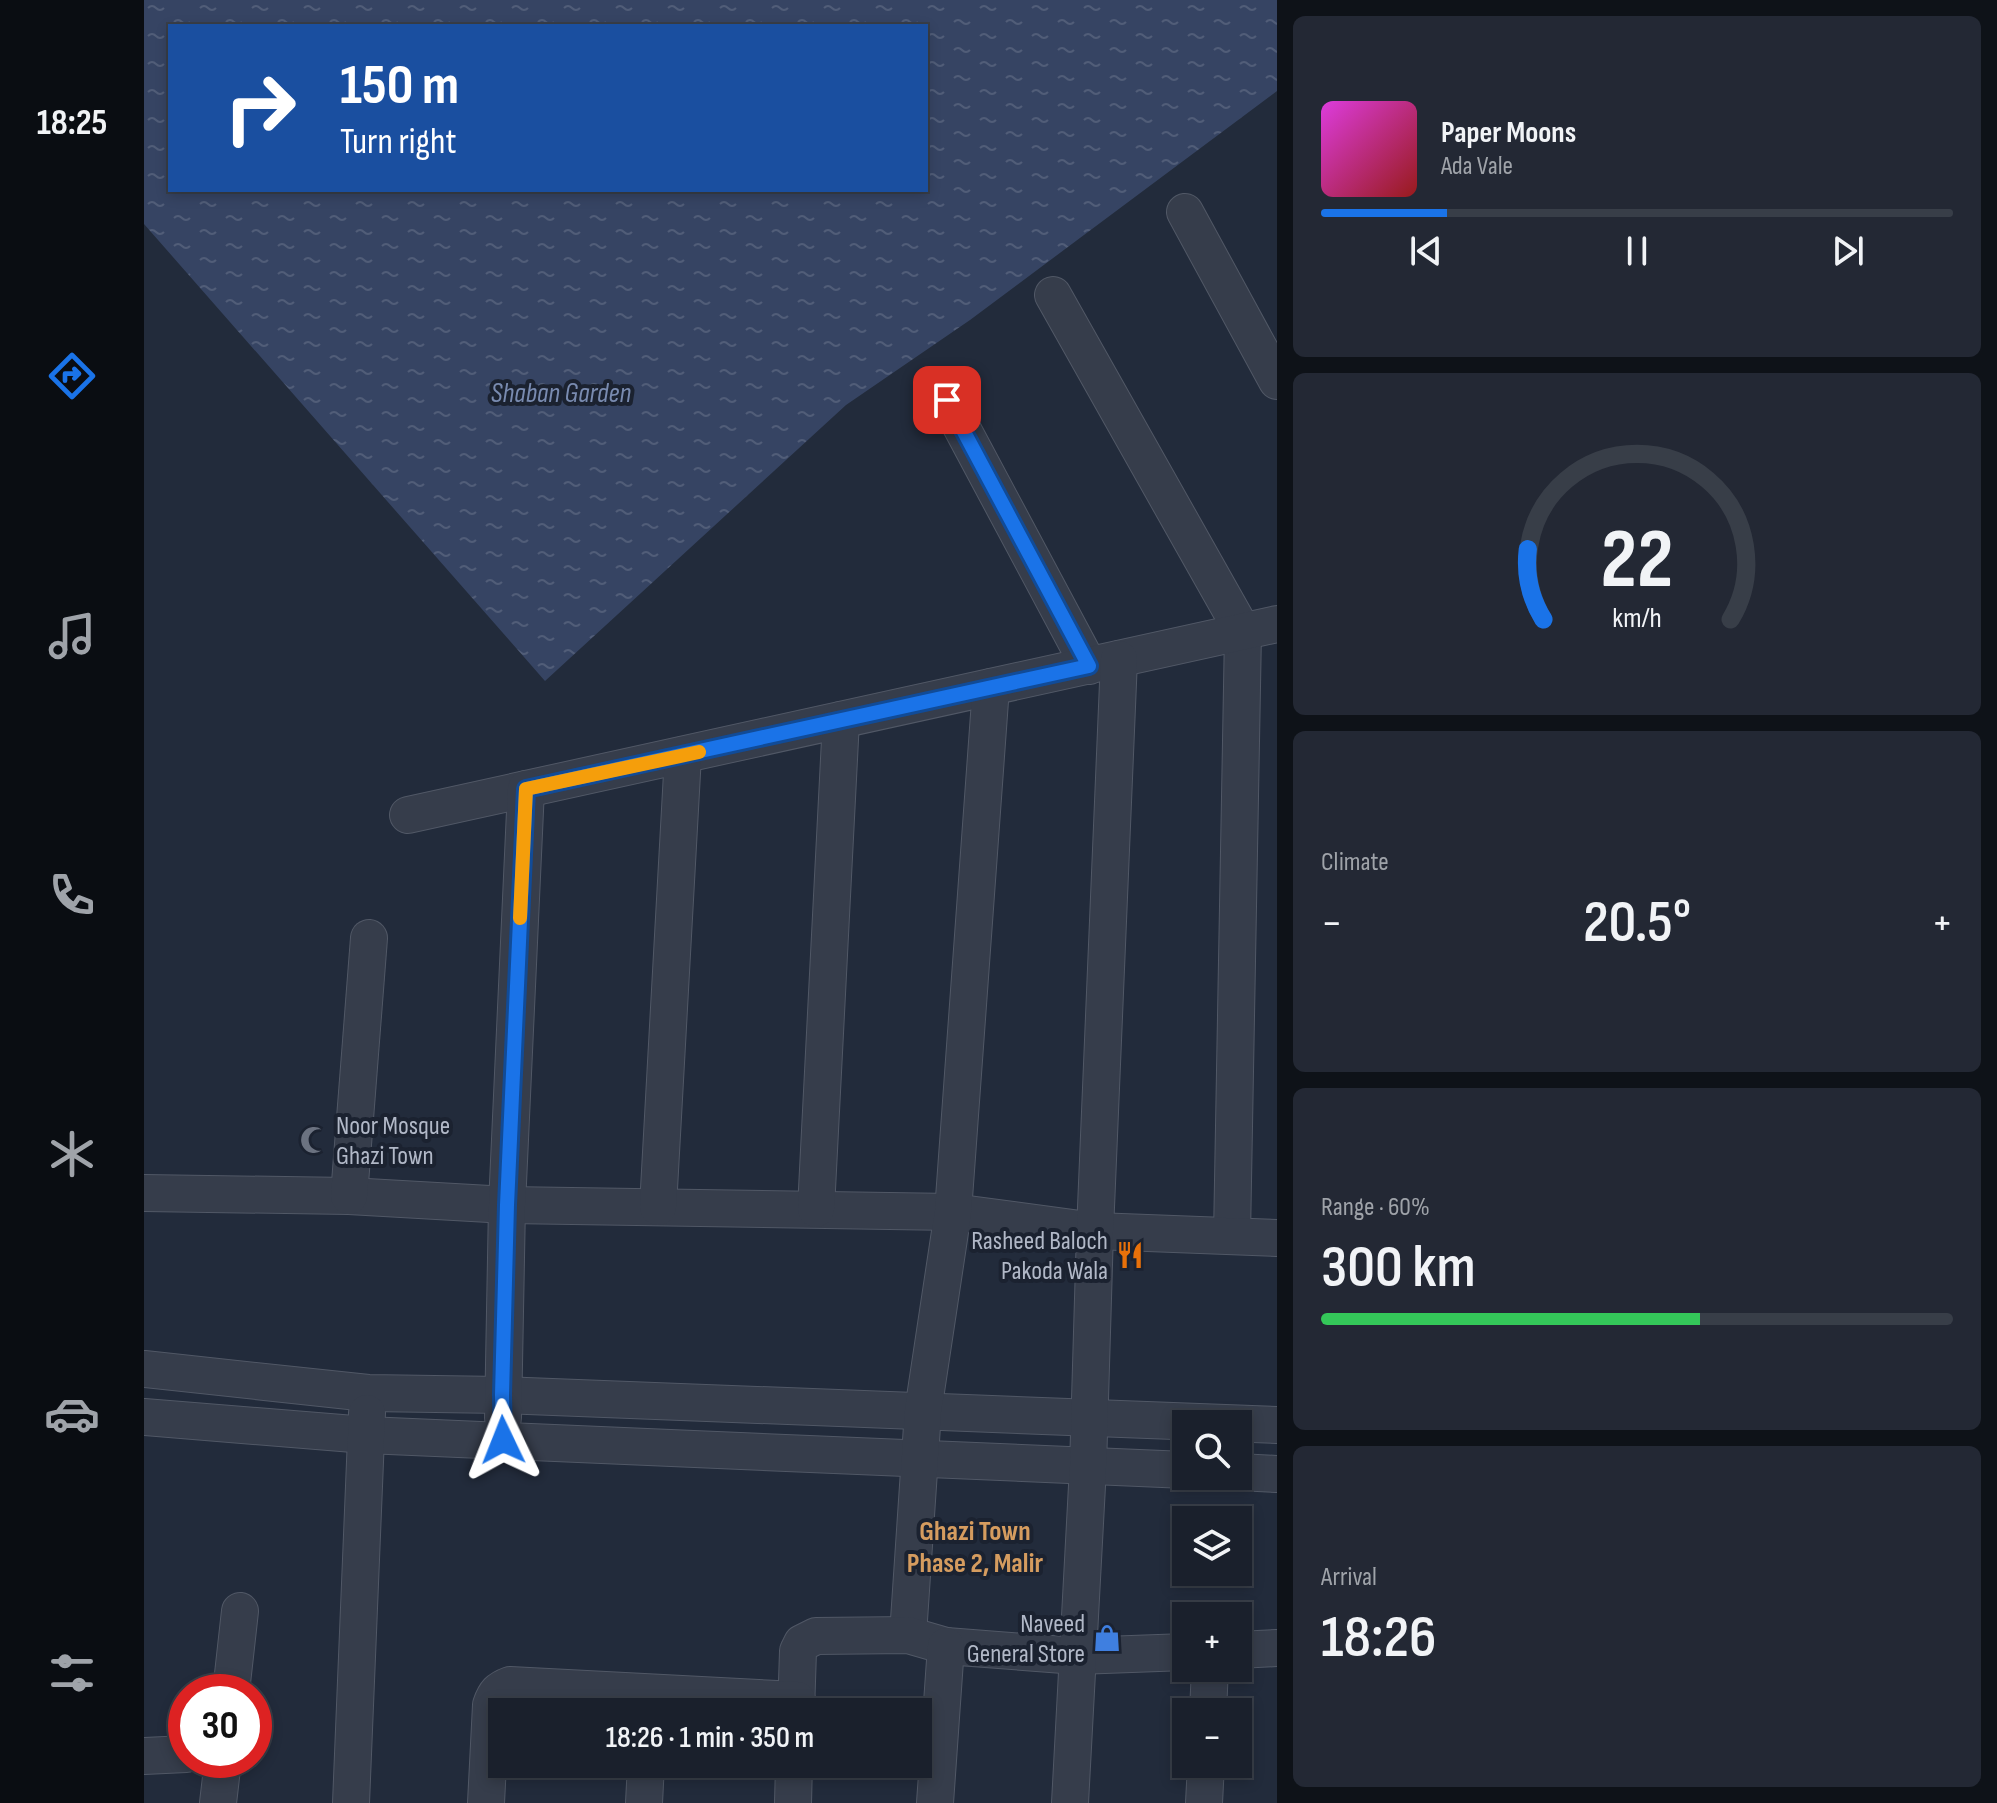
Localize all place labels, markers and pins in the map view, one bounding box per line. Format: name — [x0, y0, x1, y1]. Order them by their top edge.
pin — [913, 366, 981, 434]
place label: Noor Mosque Ghazi Town — [336, 1111, 450, 1172]
mosque icon: Noor Mosque Ghazi Town — [299, 1125, 329, 1155]
place label: Rasheed Baloch Pakoda Wala — [971, 1226, 1108, 1287]
restaurant icon: Rasheed Baloch Pakoda Wala — [1115, 1240, 1145, 1270]
place label: Naveed General Store — [967, 1609, 1085, 1670]
shop icon: Naveed General Store — [1092, 1623, 1122, 1653]

